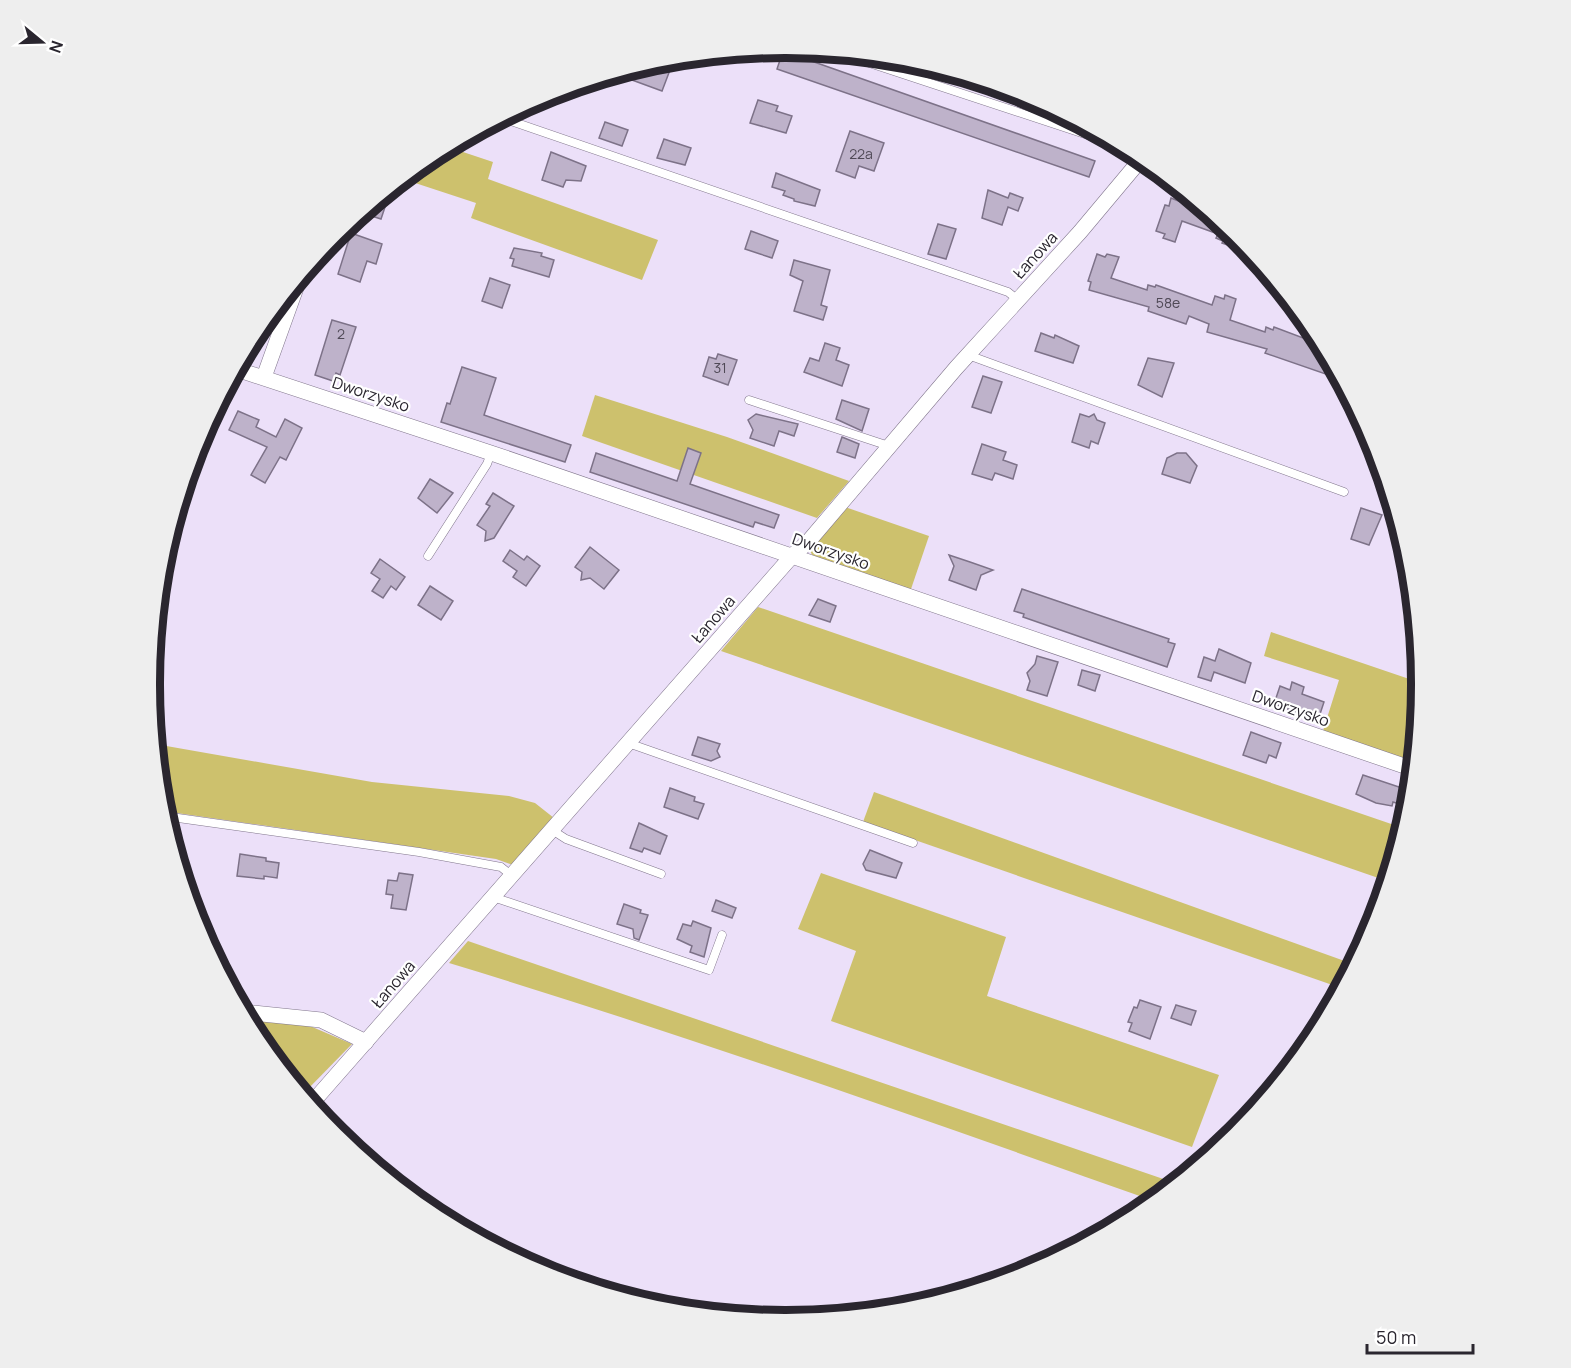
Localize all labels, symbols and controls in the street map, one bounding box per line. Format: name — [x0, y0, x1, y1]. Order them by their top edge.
north arrow — [12, 12, 72, 72]
text: N — [44, 38, 68, 56]
house number: 22a — [849, 144, 873, 163]
street label: Łanowa — [1008, 227, 1062, 283]
house number: 58e — [1156, 293, 1180, 312]
house number: 2 — [337, 324, 345, 343]
house number: 31 — [713, 358, 727, 377]
street label: Dworzysko — [329, 371, 413, 417]
street label: Dworzysko — [789, 528, 873, 574]
street label: Łanowa — [686, 590, 740, 648]
street label: Dworzysko — [1249, 685, 1333, 731]
street label: Łanowa — [366, 955, 420, 1013]
scale bar — [1367, 1317, 1474, 1355]
text: 50 m — [1376, 1325, 1416, 1349]

